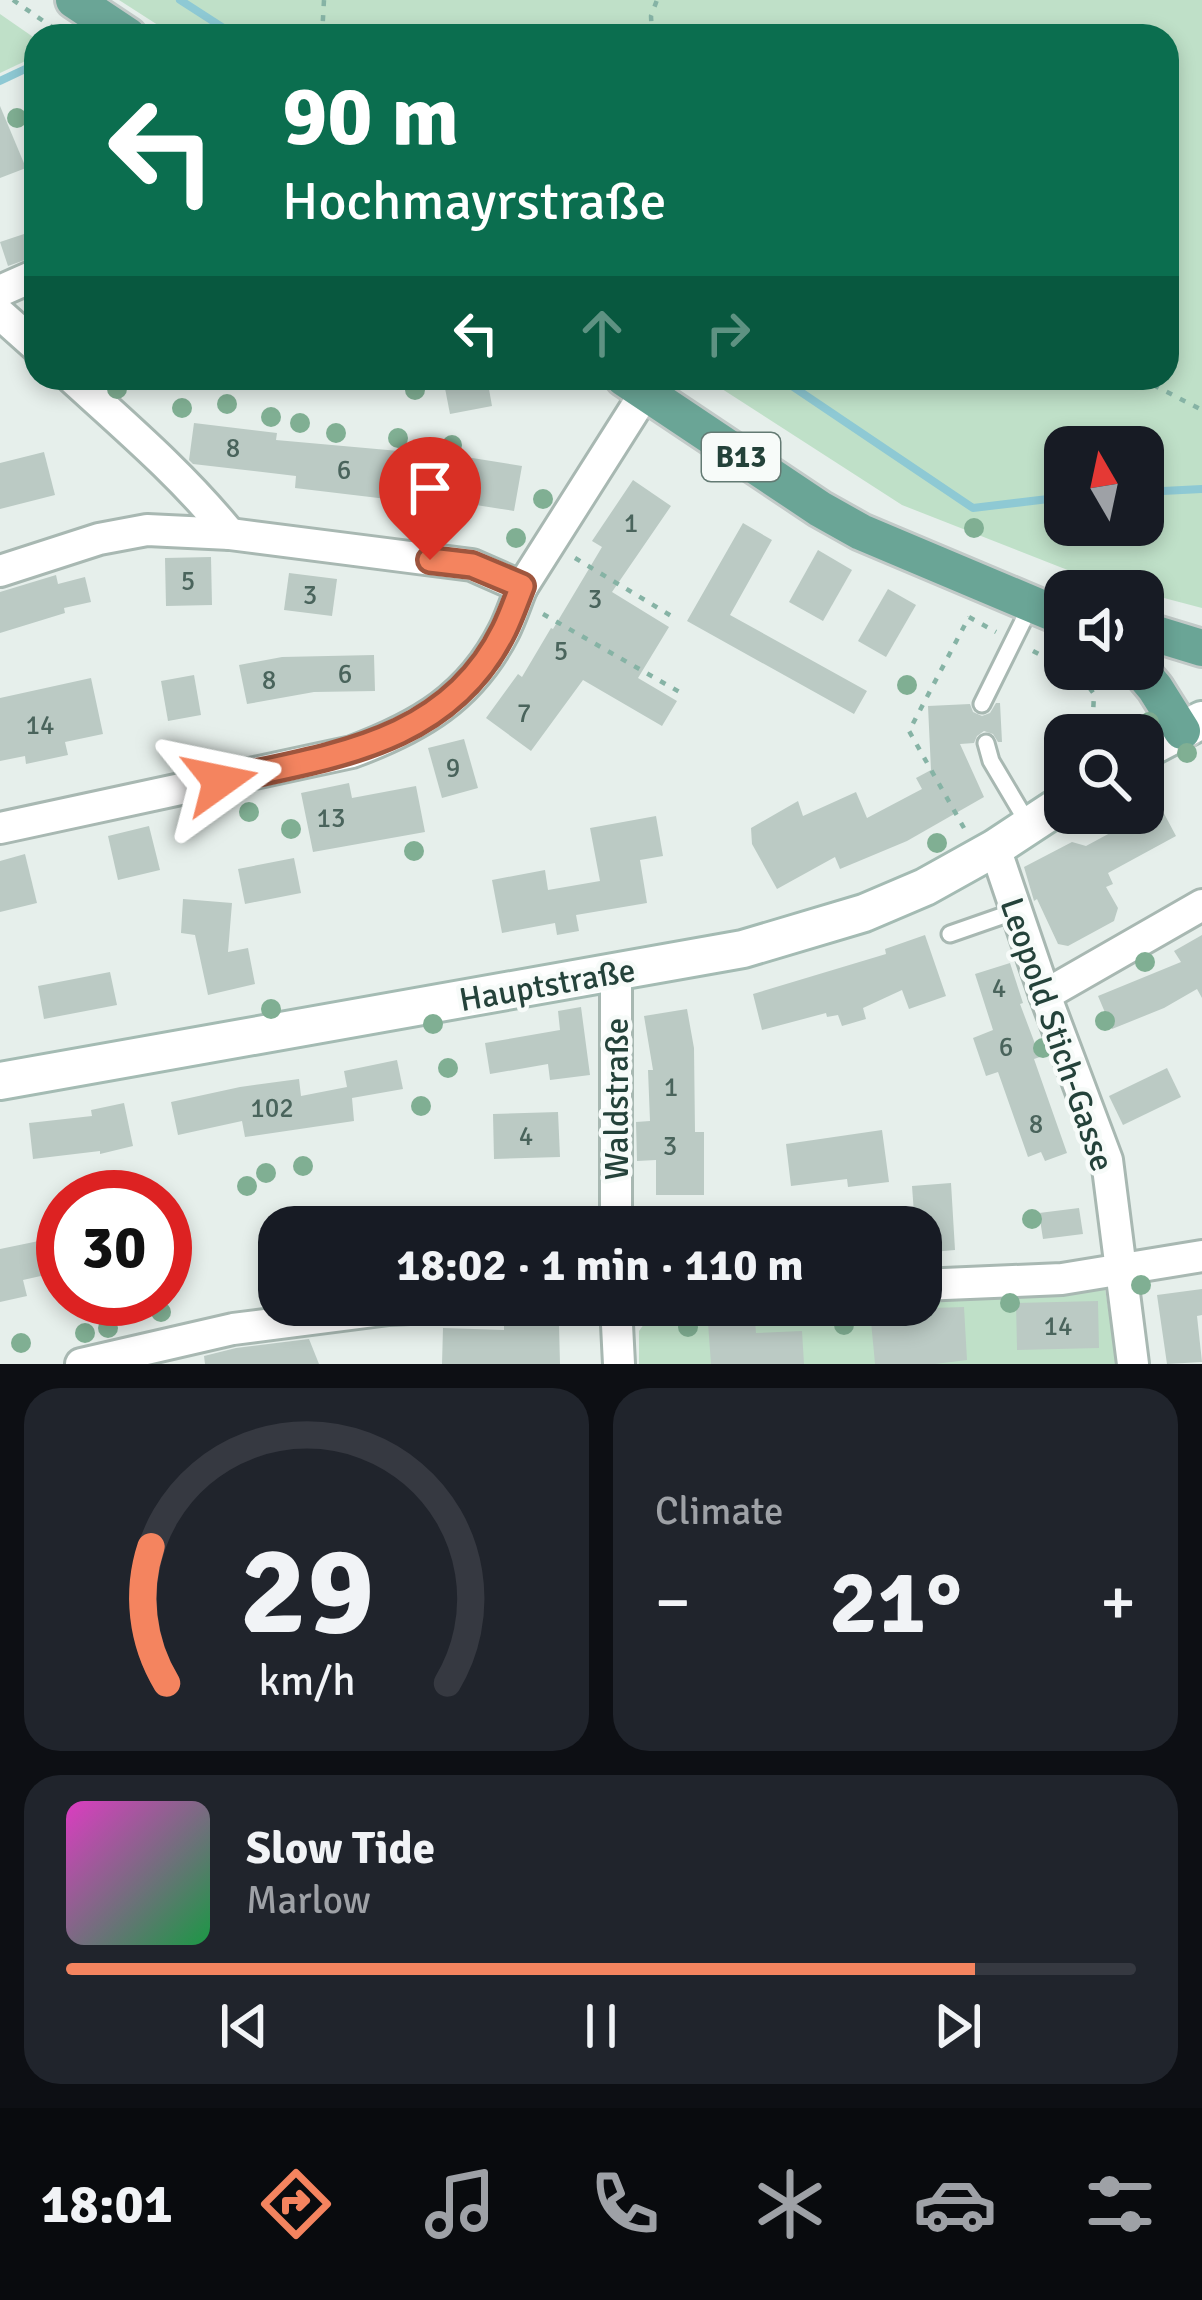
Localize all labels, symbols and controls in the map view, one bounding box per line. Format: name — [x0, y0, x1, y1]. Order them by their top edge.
text: 90 m — [282, 65, 459, 169]
icon: left — [84, 72, 240, 228]
text: Hochmayrstraße — [282, 168, 667, 235]
icon: left — [443, 300, 509, 366]
icon: ahead — [569, 300, 635, 366]
icon: right — [695, 300, 761, 366]
north arrow — [1044, 426, 1164, 546]
map controls — [1044, 426, 1164, 834]
house number: 8 — [226, 432, 240, 465]
road number: B13 — [702, 433, 780, 481]
pin — [379, 437, 481, 560]
house number: 6 — [337, 454, 351, 487]
icon: arrive — [397, 455, 463, 521]
house number: 1 — [624, 507, 638, 540]
house number: 5 — [181, 565, 195, 598]
button: sound — [1044, 570, 1164, 690]
house number: 3 — [303, 579, 317, 612]
house number: 3 — [588, 583, 602, 616]
house number: 5 — [554, 635, 568, 668]
house number: 6 — [338, 658, 352, 691]
house number: 8 — [262, 664, 276, 697]
house number: 7 — [517, 697, 531, 730]
house number: 14 — [25, 709, 55, 742]
button: search — [1044, 714, 1164, 834]
position arrow — [157, 718, 283, 844]
house number: 9 — [446, 752, 460, 785]
house number: 13 — [316, 802, 346, 835]
street label: Leopold Stich-Gasse — [991, 892, 1123, 1177]
street label: Hauptstraße — [456, 950, 638, 1021]
house number: 4 — [992, 972, 1006, 1005]
street label: Waldstraße — [597, 1018, 638, 1180]
house number: 6 — [999, 1031, 1013, 1064]
house number: 1 — [664, 1071, 678, 1104]
house number: 102 — [250, 1092, 294, 1125]
house number: 8 — [1029, 1108, 1043, 1141]
house number: 4 — [519, 1120, 533, 1153]
house number: 3 — [663, 1130, 677, 1163]
speed limit sign: 30 — [36, 1170, 192, 1326]
text: 18:02 · 1 min · 110 m — [396, 1238, 804, 1293]
house number: 14 — [1043, 1310, 1073, 1343]
text: Climate — [655, 1487, 784, 1535]
text: 29 — [239, 1515, 374, 1668]
text: 21° — [829, 1547, 962, 1658]
text: − — [655, 1562, 691, 1643]
text: + — [1100, 1562, 1136, 1643]
text: km/h — [258, 1654, 355, 1707]
text: Slow Tide — [246, 1821, 435, 1876]
text: Marlow — [246, 1876, 371, 1924]
icon: previous — [211, 1993, 277, 2059]
icon: pause — [568, 1993, 634, 2059]
icon: next — [925, 1993, 991, 2059]
icon: directions — [254, 2162, 338, 2246]
icon: music — [418, 2162, 502, 2246]
icon: phone — [583, 2162, 667, 2246]
icon: climate — [748, 2162, 832, 2246]
icon: car — [913, 2162, 997, 2246]
icon: filters — [1078, 2162, 1162, 2246]
text: 18:01 — [40, 2171, 173, 2238]

